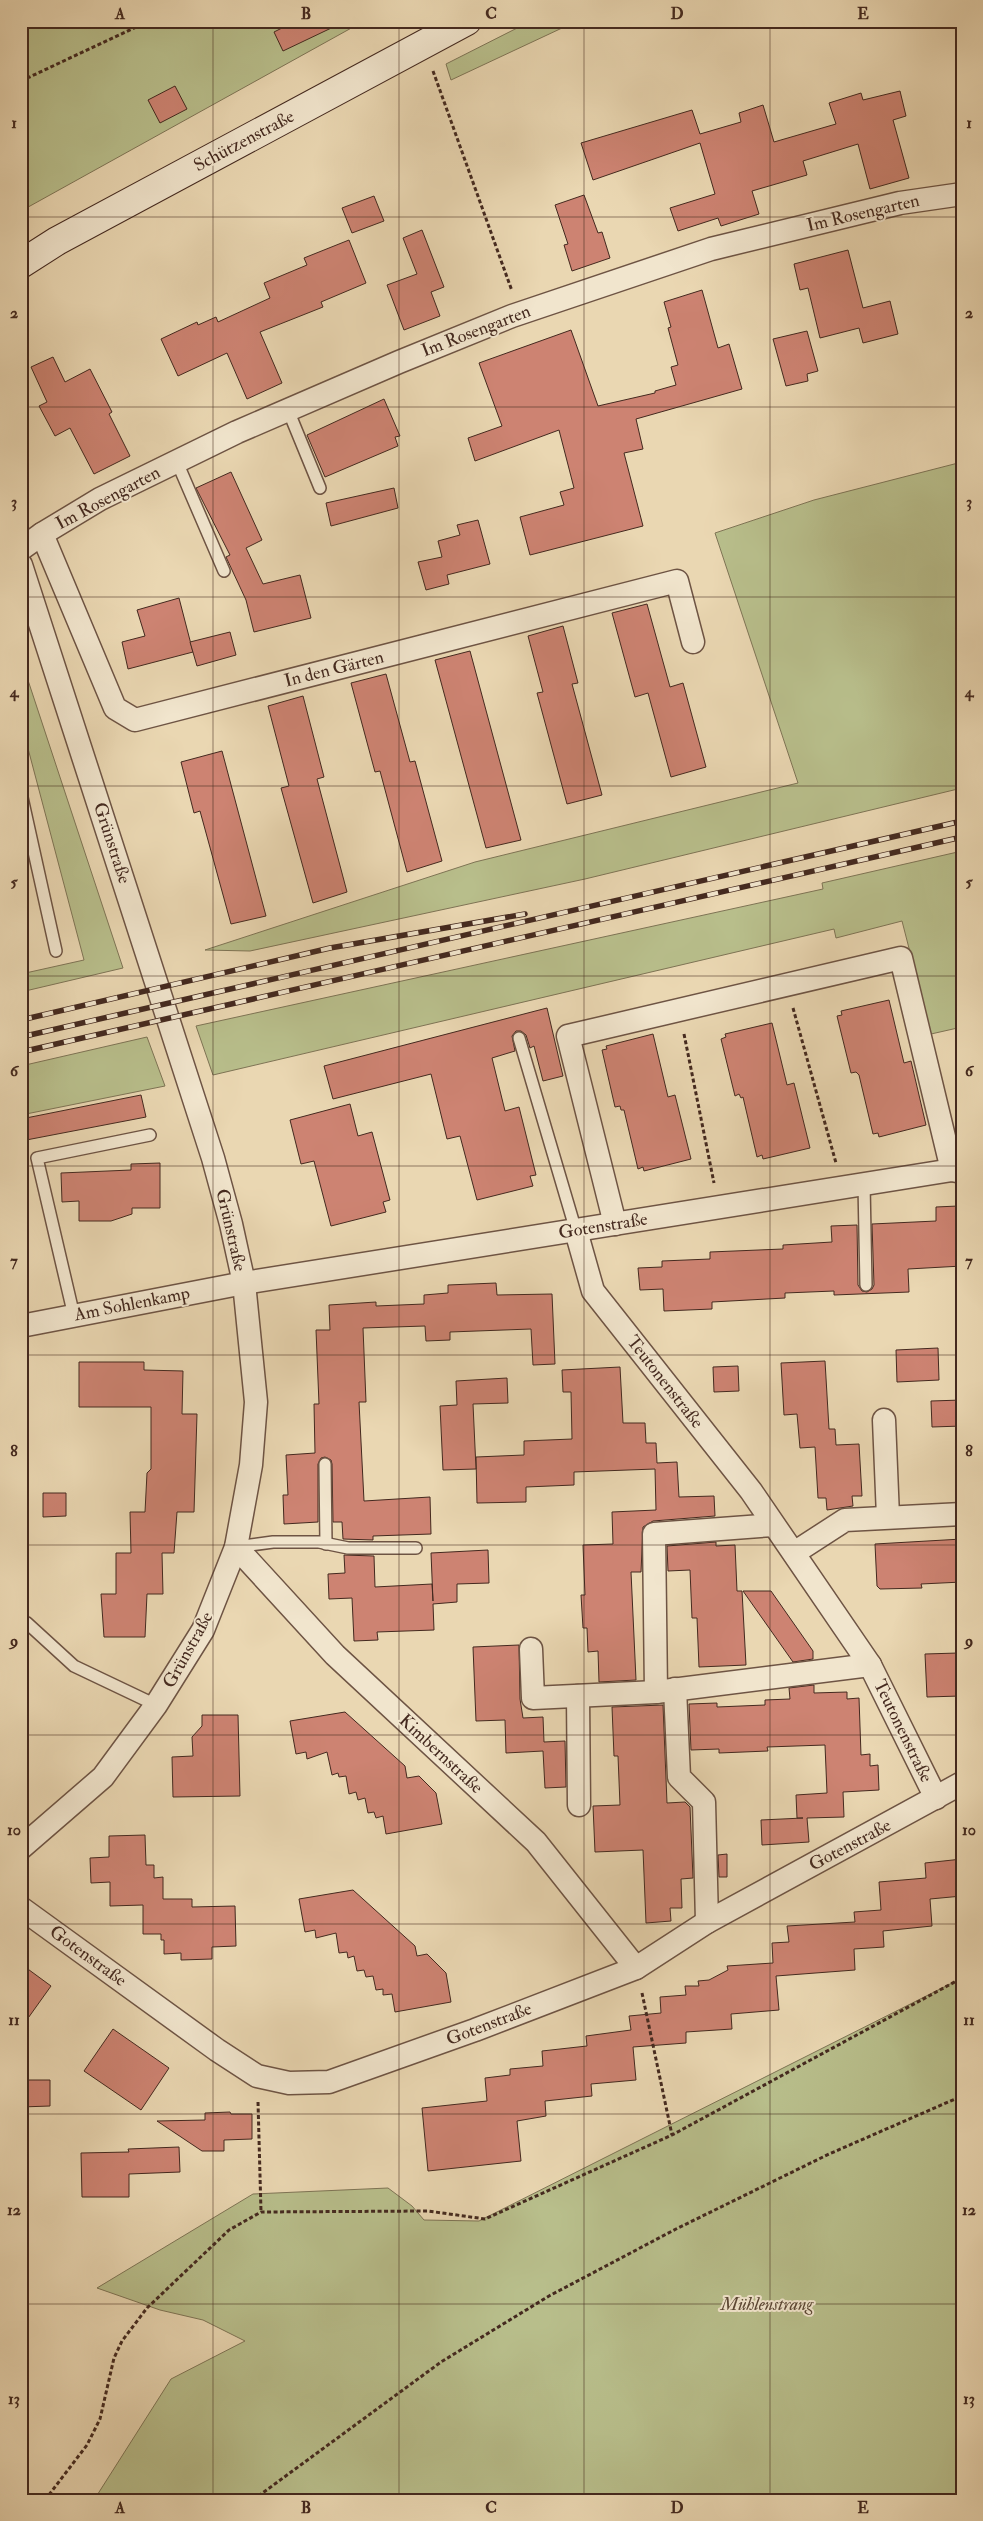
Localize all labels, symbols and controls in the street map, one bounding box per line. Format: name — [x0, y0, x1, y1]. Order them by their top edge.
text: A — [114, 4, 126, 24]
text: B — [301, 4, 311, 24]
text: C — [485, 4, 497, 24]
text: D — [670, 4, 684, 24]
text: E — [857, 4, 869, 24]
street label: Schützenstraße — [190, 105, 299, 177]
text: 1 — [11, 113, 17, 133]
text: 1 — [966, 113, 972, 133]
street label: Im Rosengarten — [804, 189, 922, 237]
street label: Im Rosengarten — [418, 300, 534, 362]
text: 2 — [10, 303, 18, 323]
text: 2 — [965, 303, 973, 323]
street label: Im Rosengarten — [52, 461, 164, 535]
text: 3 — [11, 492, 17, 512]
text: 3 — [966, 492, 972, 512]
street label: In den Gärten — [282, 646, 386, 692]
text: 4 — [9, 682, 20, 702]
text: 4 — [964, 682, 975, 702]
street label: Grünstraße — [88, 800, 136, 887]
text: 5 — [10, 872, 18, 892]
text: 5 — [965, 872, 973, 892]
text: 6 — [10, 1061, 20, 1081]
text: 6 — [965, 1061, 975, 1081]
street label: Grünstraße — [210, 1187, 252, 1274]
street label: Gotenstraße — [557, 1208, 650, 1244]
text: 7 — [10, 1251, 18, 1271]
text: 7 — [965, 1251, 973, 1271]
street label: Am Sohlenkamp — [71, 1282, 192, 1327]
street label: Teutonenstraße — [622, 1331, 709, 1433]
text: 8 — [10, 1441, 18, 1461]
text: 8 — [965, 1441, 973, 1461]
street label: Grünstraße — [158, 1607, 219, 1692]
text: 9 — [8, 1631, 18, 1651]
text: 9 — [963, 1631, 973, 1651]
street label: Teutonenstraße — [868, 1676, 938, 1787]
street label: Kimbernstraße — [394, 1709, 488, 1799]
street label: Gotenstraße — [805, 1814, 895, 1876]
text: 10 — [7, 1820, 21, 1840]
text: 10 — [962, 1820, 976, 1840]
street label: Gotenstraße — [45, 1920, 131, 1992]
street label: Gotenstraße — [443, 1997, 535, 2051]
text: 11 — [8, 2010, 20, 2030]
text: 11 — [963, 2010, 975, 2030]
text: 12 — [7, 2200, 21, 2220]
text: 12 — [962, 2200, 976, 2220]
park label: Mühlenstrang — [720, 2293, 815, 2316]
text: 13 — [8, 2389, 20, 2409]
text: 13 — [963, 2389, 975, 2409]
text: A — [114, 2498, 126, 2518]
text: B — [301, 2498, 311, 2518]
text: C — [485, 2498, 497, 2518]
text: D — [670, 2498, 684, 2518]
text: E — [857, 2498, 869, 2518]

